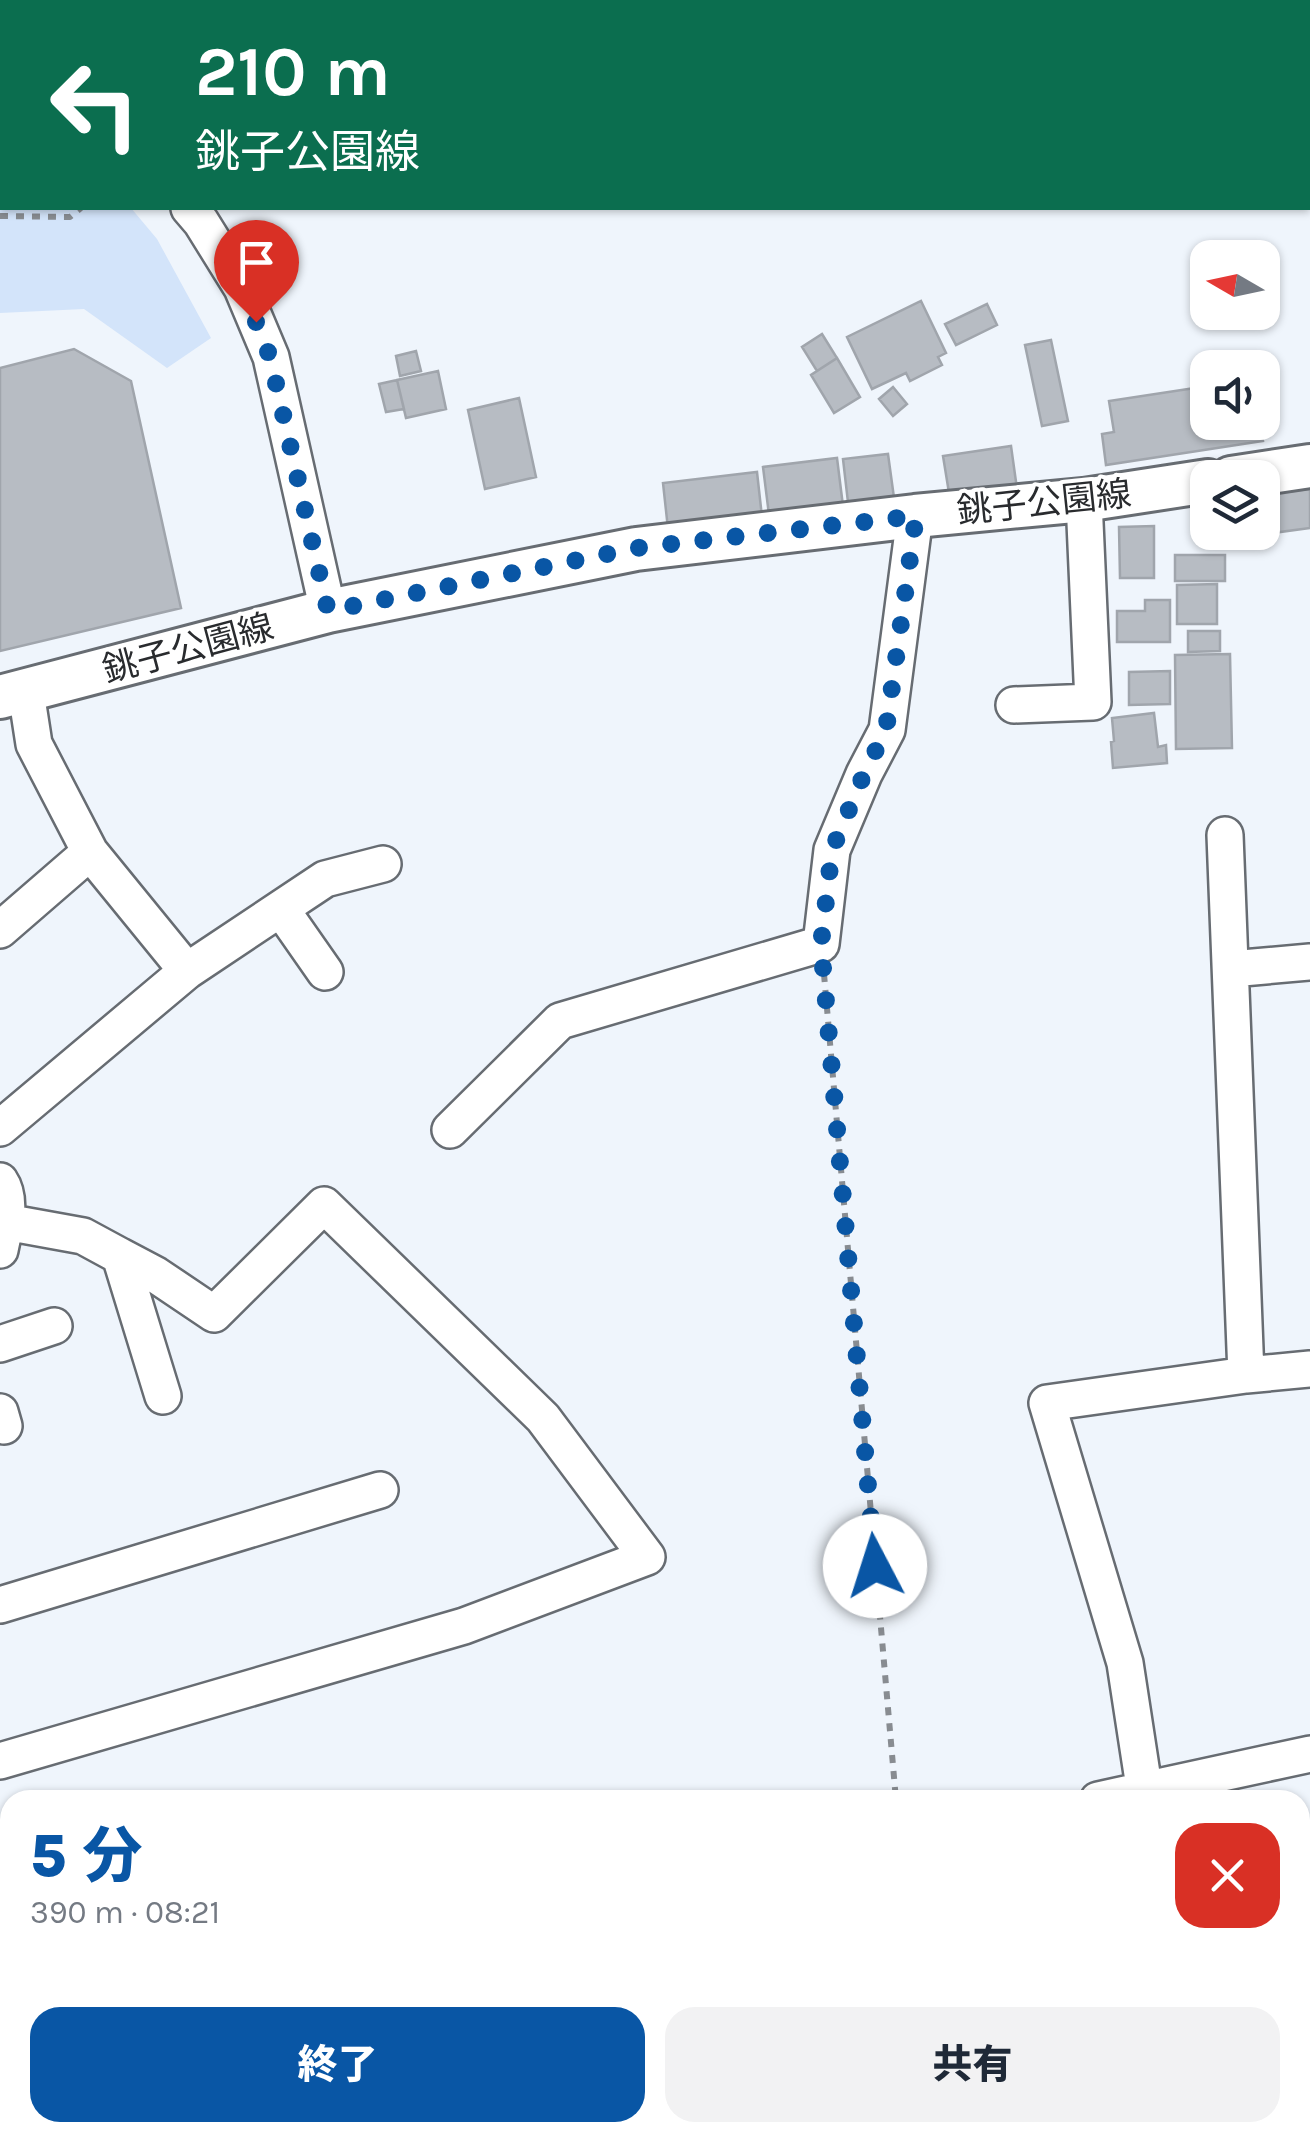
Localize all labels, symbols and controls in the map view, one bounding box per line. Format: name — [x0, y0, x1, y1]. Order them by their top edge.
text: 210 m — [195, 31, 391, 113]
icon: left — [30, 40, 160, 170]
text: 銚子公園線 — [195, 126, 420, 178]
pin — [214, 220, 299, 323]
icon: arrive — [229, 235, 284, 290]
north arrow — [1190, 240, 1280, 330]
map controls — [1190, 240, 1280, 550]
button: sound — [1190, 350, 1280, 440]
button: layers — [1190, 460, 1280, 550]
street label: 銚子公園線 — [955, 473, 1133, 532]
street label: 銚子公園線 — [98, 606, 278, 691]
position arrow — [823, 1514, 927, 1618]
text: 5 分 — [30, 1821, 142, 1891]
button: close — [1175, 1823, 1280, 1928]
text: 390 m · 08:21 — [30, 1894, 220, 1931]
button: 終了 — [30, 2007, 645, 2122]
button: 共有 — [665, 2007, 1280, 2122]

